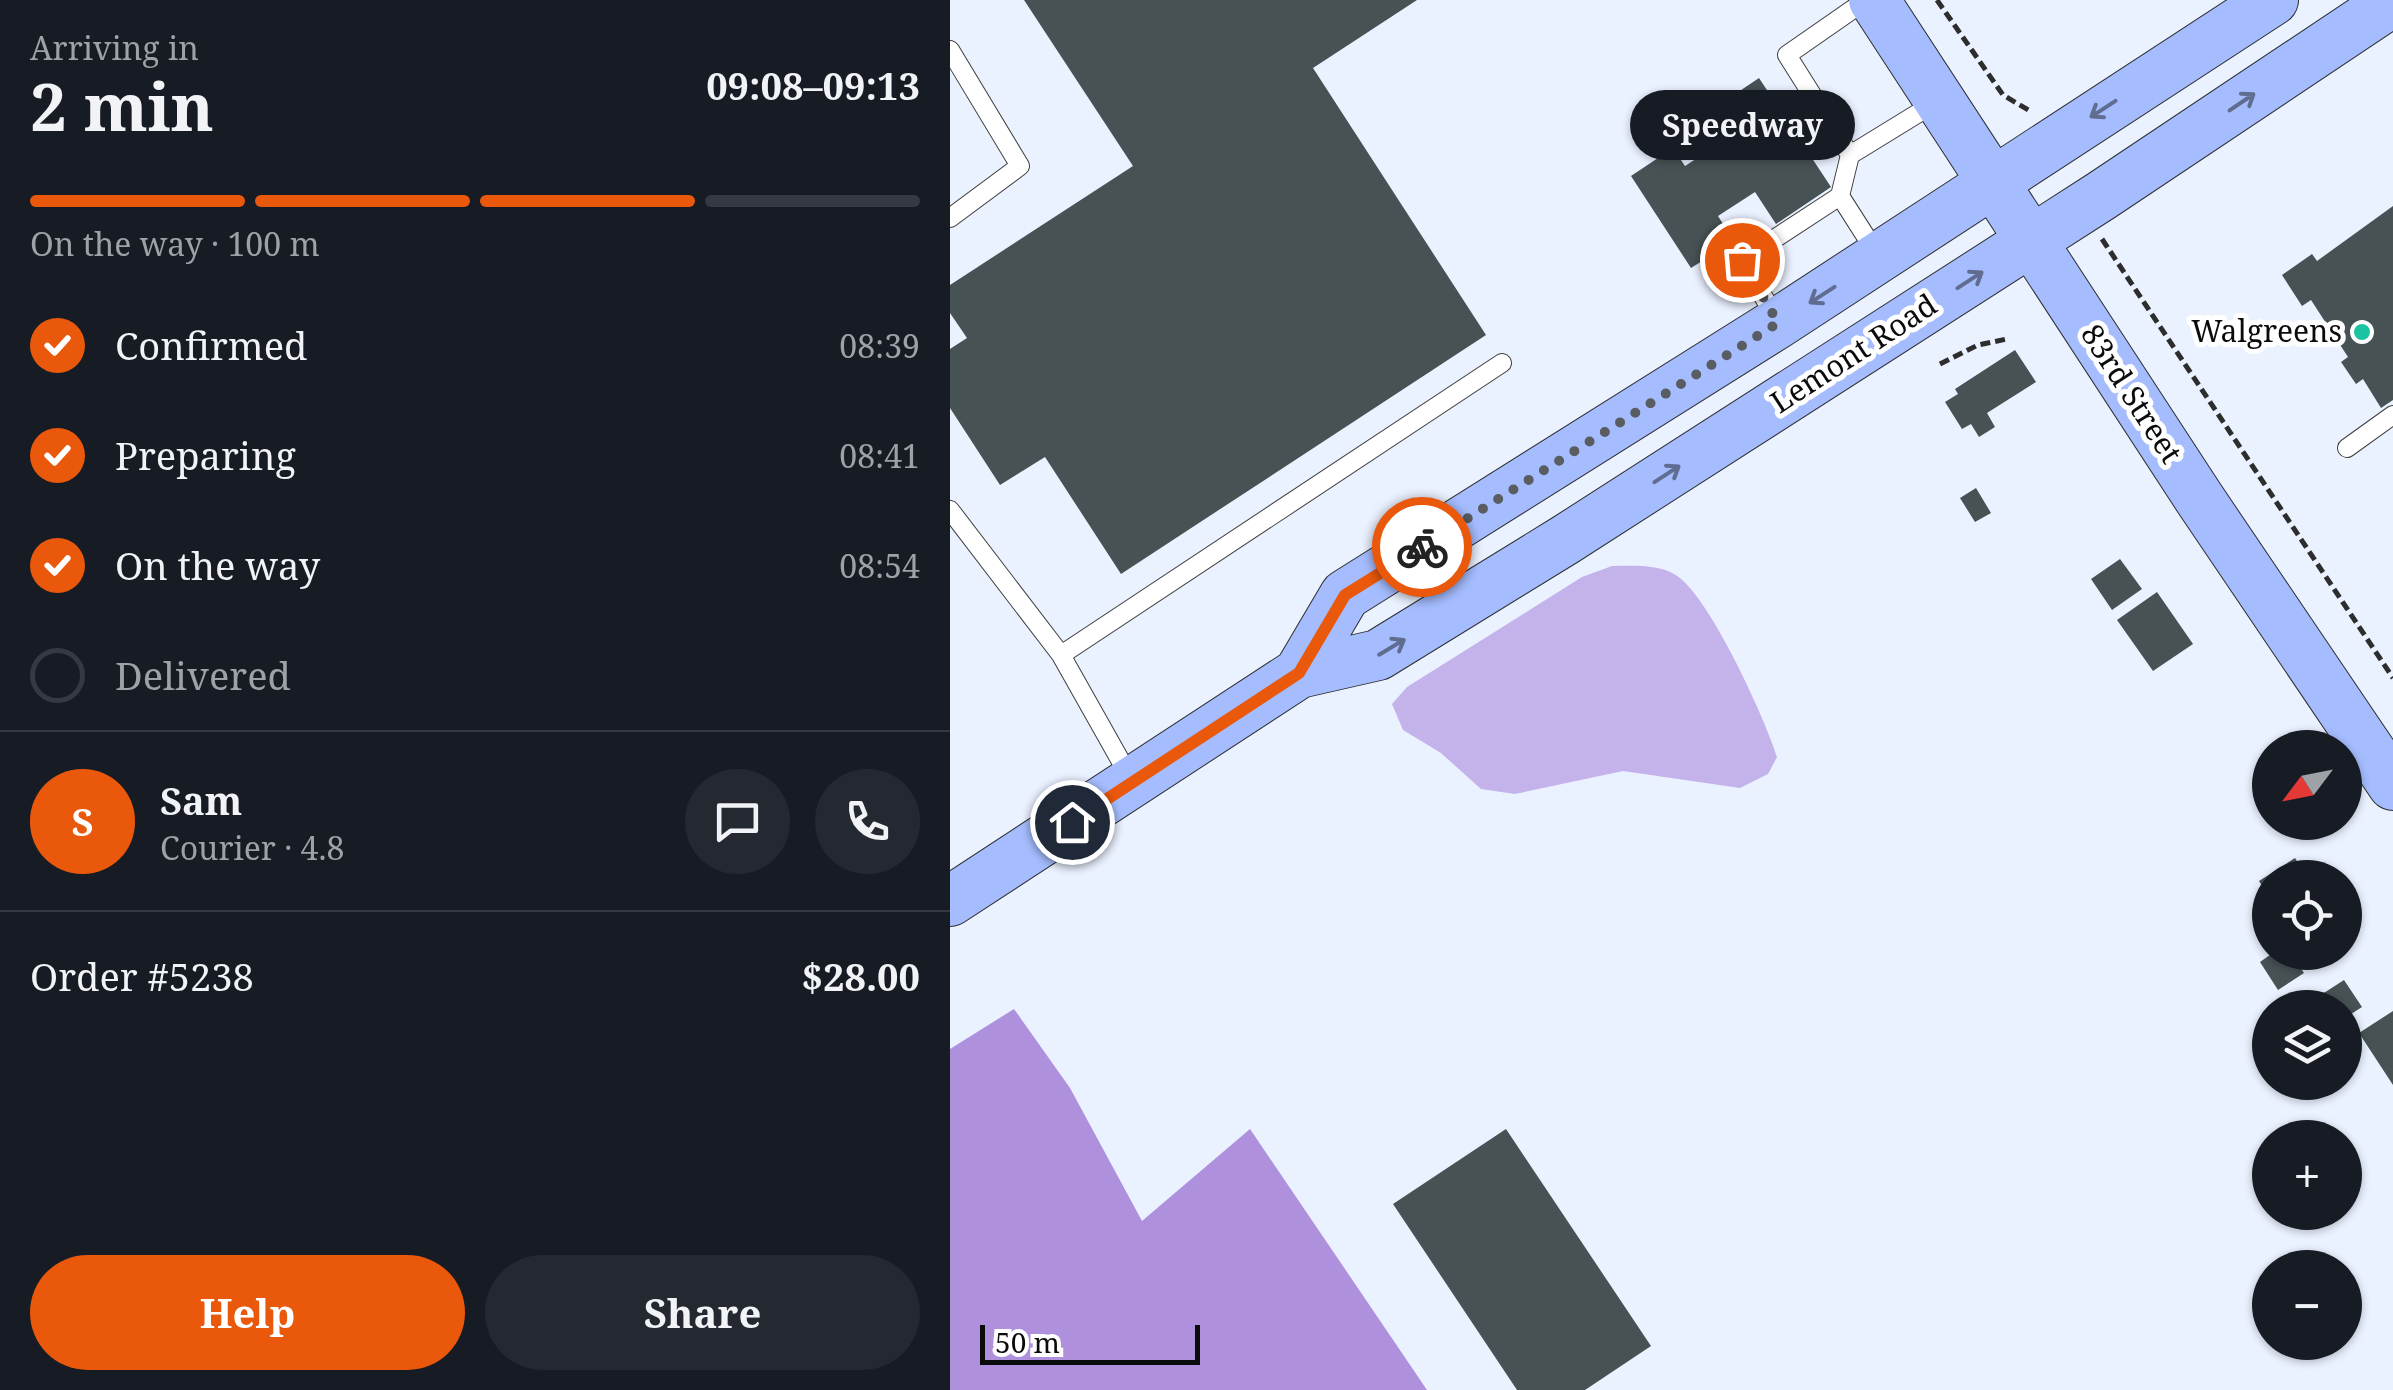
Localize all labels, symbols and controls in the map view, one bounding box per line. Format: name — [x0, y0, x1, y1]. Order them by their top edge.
text: Arriving in — [30, 26, 199, 69]
text: 09:08–09:13 — [706, 59, 920, 111]
text: 2 min — [30, 62, 214, 150]
callout: Speedway — [1630, 90, 1854, 160]
one-way arrow — [2228, 92, 2256, 113]
one-way arrow — [2089, 99, 2117, 120]
text: Speedway — [1662, 103, 1823, 146]
pin — [1700, 218, 1785, 303]
text: On the way · 100 m — [30, 222, 320, 265]
icon: bag — [1715, 233, 1770, 288]
one-way arrow — [1955, 269, 1984, 290]
street label: Lemont Road — [1762, 284, 1944, 422]
one-way arrow — [1809, 284, 1837, 305]
place label: Walgreens — [2191, 310, 2342, 351]
street label: 83rd Street — [2072, 316, 2192, 470]
icon: check — [30, 318, 85, 373]
text: Confirmed — [115, 319, 307, 371]
marker: Walgreens — [2351, 321, 2373, 343]
text: 08:39 — [839, 324, 920, 367]
icon: check — [30, 428, 85, 483]
text: Preparing — [115, 429, 296, 481]
text: 08:41 — [839, 434, 920, 477]
one-way arrow — [1653, 464, 1681, 485]
courier — [1372, 497, 1472, 597]
icon: bike — [1395, 520, 1450, 575]
icon: check — [30, 538, 85, 593]
text: On the way — [115, 539, 320, 591]
text: 08:54 — [839, 544, 920, 587]
one-way arrow — [1377, 637, 1406, 657]
text: Delivered — [115, 649, 291, 701]
north arrow — [2252, 730, 2362, 840]
map controls — [2252, 730, 2362, 1360]
button: chat — [685, 769, 790, 874]
button: phone — [815, 769, 920, 874]
text: Sam — [160, 774, 242, 826]
pin — [1030, 780, 1115, 865]
text: S — [71, 795, 94, 847]
icon: home — [1045, 795, 1100, 850]
text: Courier · 4.8 — [160, 826, 344, 869]
button: locate — [2252, 860, 2362, 970]
text: Order #5238 — [30, 950, 254, 1002]
text: $28.00 — [801, 950, 920, 1002]
button: layers — [2252, 990, 2362, 1100]
button: + — [2252, 1120, 2362, 1230]
button: − — [2252, 1250, 2362, 1360]
button: Help — [30, 1255, 465, 1370]
button: Share — [485, 1255, 920, 1370]
scale bar — [980, 1320, 1200, 1364]
text: 50 m — [995, 1323, 1060, 1361]

